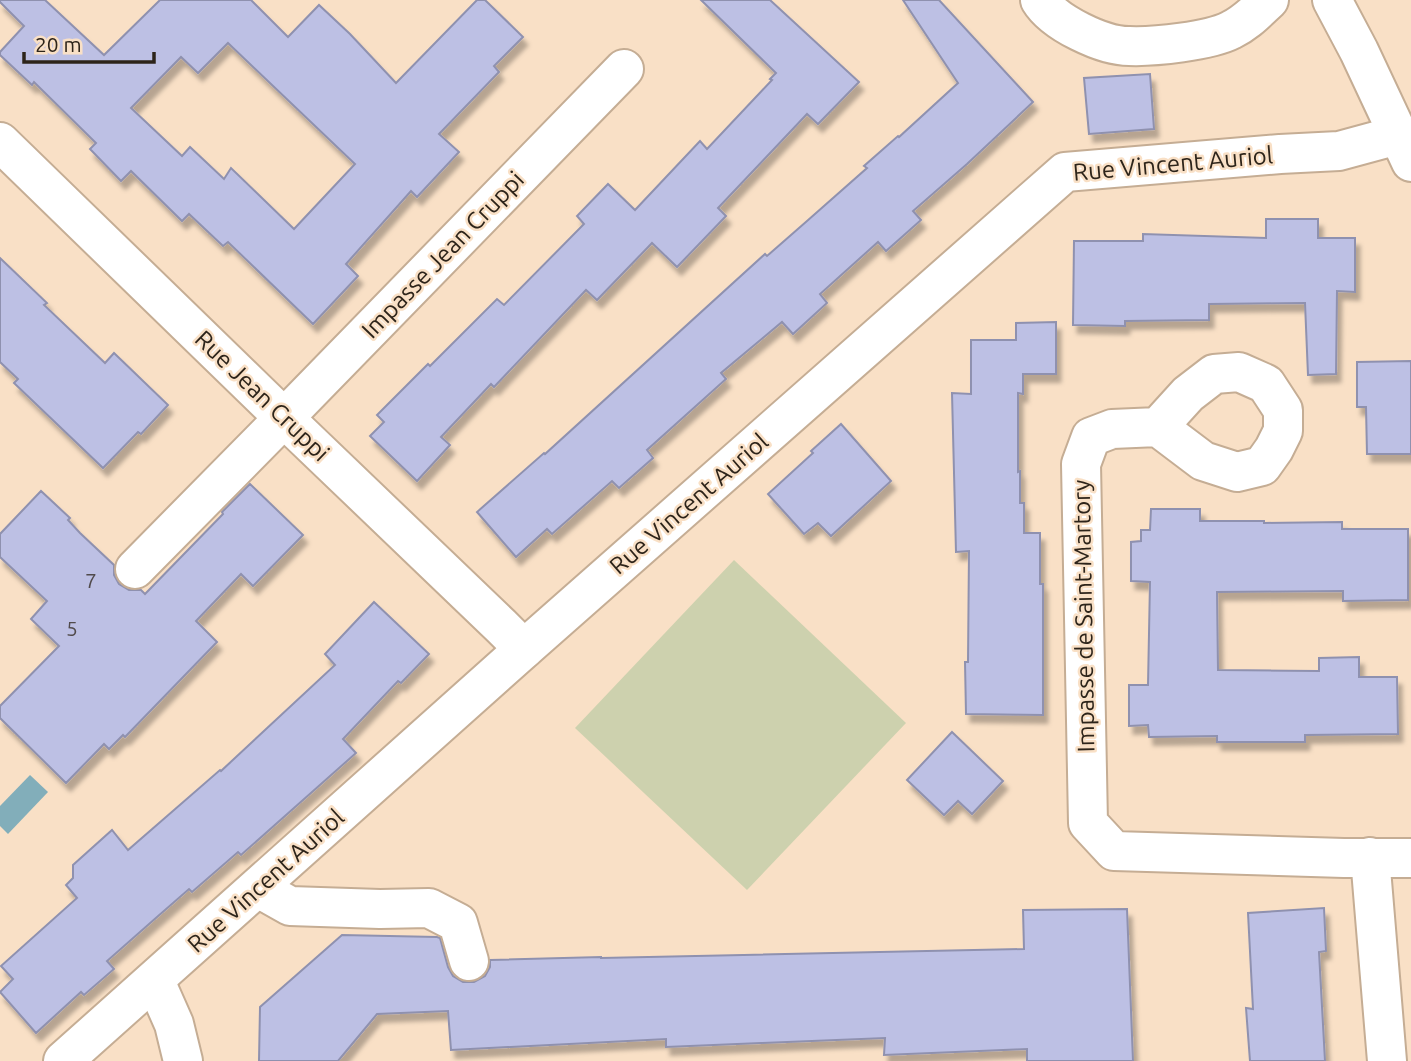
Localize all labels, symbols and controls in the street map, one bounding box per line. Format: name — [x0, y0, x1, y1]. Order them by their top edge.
scale bar — [24, 21, 154, 65]
text: 20 m — [35, 32, 82, 56]
street label: Rue Vincent Auriol — [1072, 141, 1274, 186]
street label: Impasse Jean Cruppi — [356, 166, 529, 343]
street label: Rue Jean Cruppi — [190, 325, 335, 466]
street label: Rue Vincent Auriol — [604, 428, 773, 580]
street label: Impasse de Saint-Martory — [1068, 479, 1099, 753]
house number: 7 — [85, 568, 97, 592]
house number: 5 — [66, 616, 78, 640]
street label: Rue Vincent Auriol — [182, 804, 349, 958]

